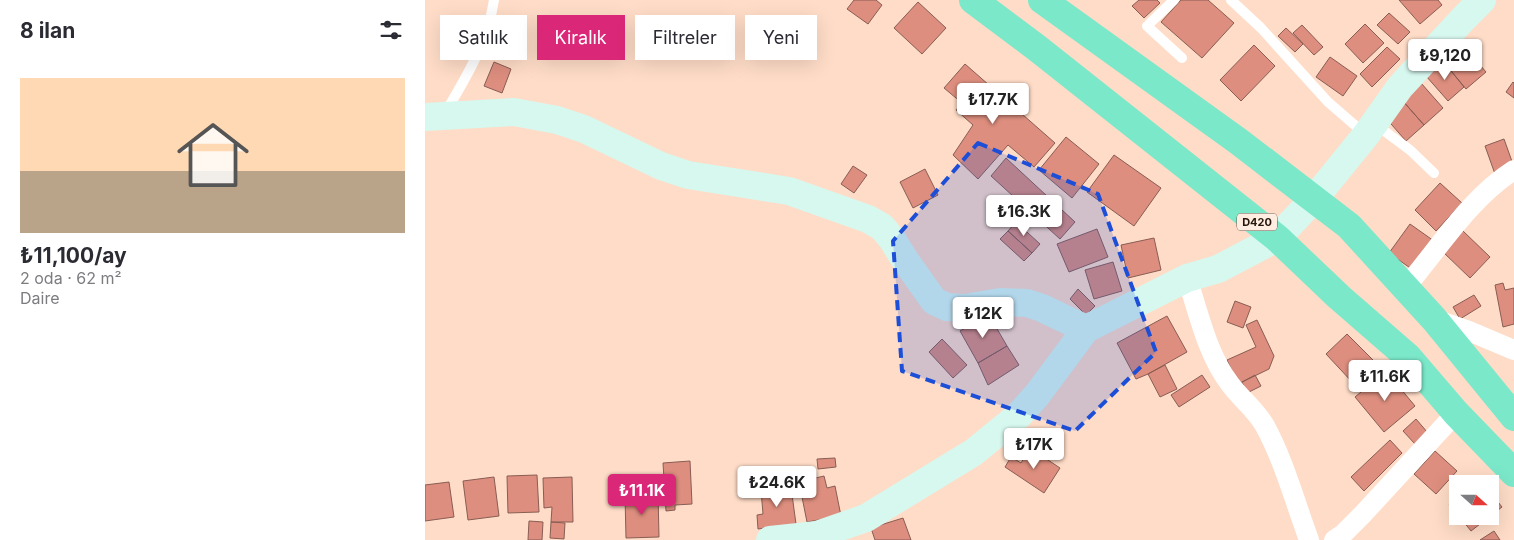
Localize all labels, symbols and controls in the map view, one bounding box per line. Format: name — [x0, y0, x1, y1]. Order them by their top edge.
chip: Satılık — [440, 15, 527, 60]
chip: Kiralık — [537, 15, 625, 60]
chip: Filtreler — [635, 15, 735, 60]
chip: Yeni — [745, 15, 817, 60]
icon: filters — [377, 16, 405, 44]
text: 8 ilan — [20, 18, 75, 43]
pin: ₺9,120 — [1404, 38, 1486, 81]
text: ₺9,120 — [1419, 45, 1471, 65]
pin: ₺17.7K — [952, 82, 1034, 125]
text: ₺17.7K — [968, 89, 1018, 109]
icon: home — [168, 110, 258, 200]
pin: ₺16.3K — [983, 194, 1065, 237]
text: ₺16.3K — [997, 201, 1051, 221]
road number: D420 — [1237, 213, 1277, 230]
text: ₺11,100/ay — [20, 243, 127, 268]
text: 2 oda · 62 m² — [20, 268, 122, 288]
text: Daire — [20, 288, 60, 308]
pin: ₺12K — [953, 296, 1013, 339]
text: ₺12K — [964, 303, 1002, 323]
pin: ₺11.6K — [1344, 360, 1426, 402]
text: ₺11.6K — [1360, 366, 1410, 386]
pin: ₺17K — [1004, 428, 1064, 470]
text: ₺17K — [1015, 434, 1053, 454]
pin: ₺24.6K — [736, 466, 818, 508]
text: ₺24.6K — [748, 472, 806, 492]
pin: ₺11.1K — [601, 474, 683, 516]
north arrow — [1449, 475, 1499, 525]
map controls — [1449, 475, 1499, 525]
text: ₺11.1K — [619, 480, 665, 500]

